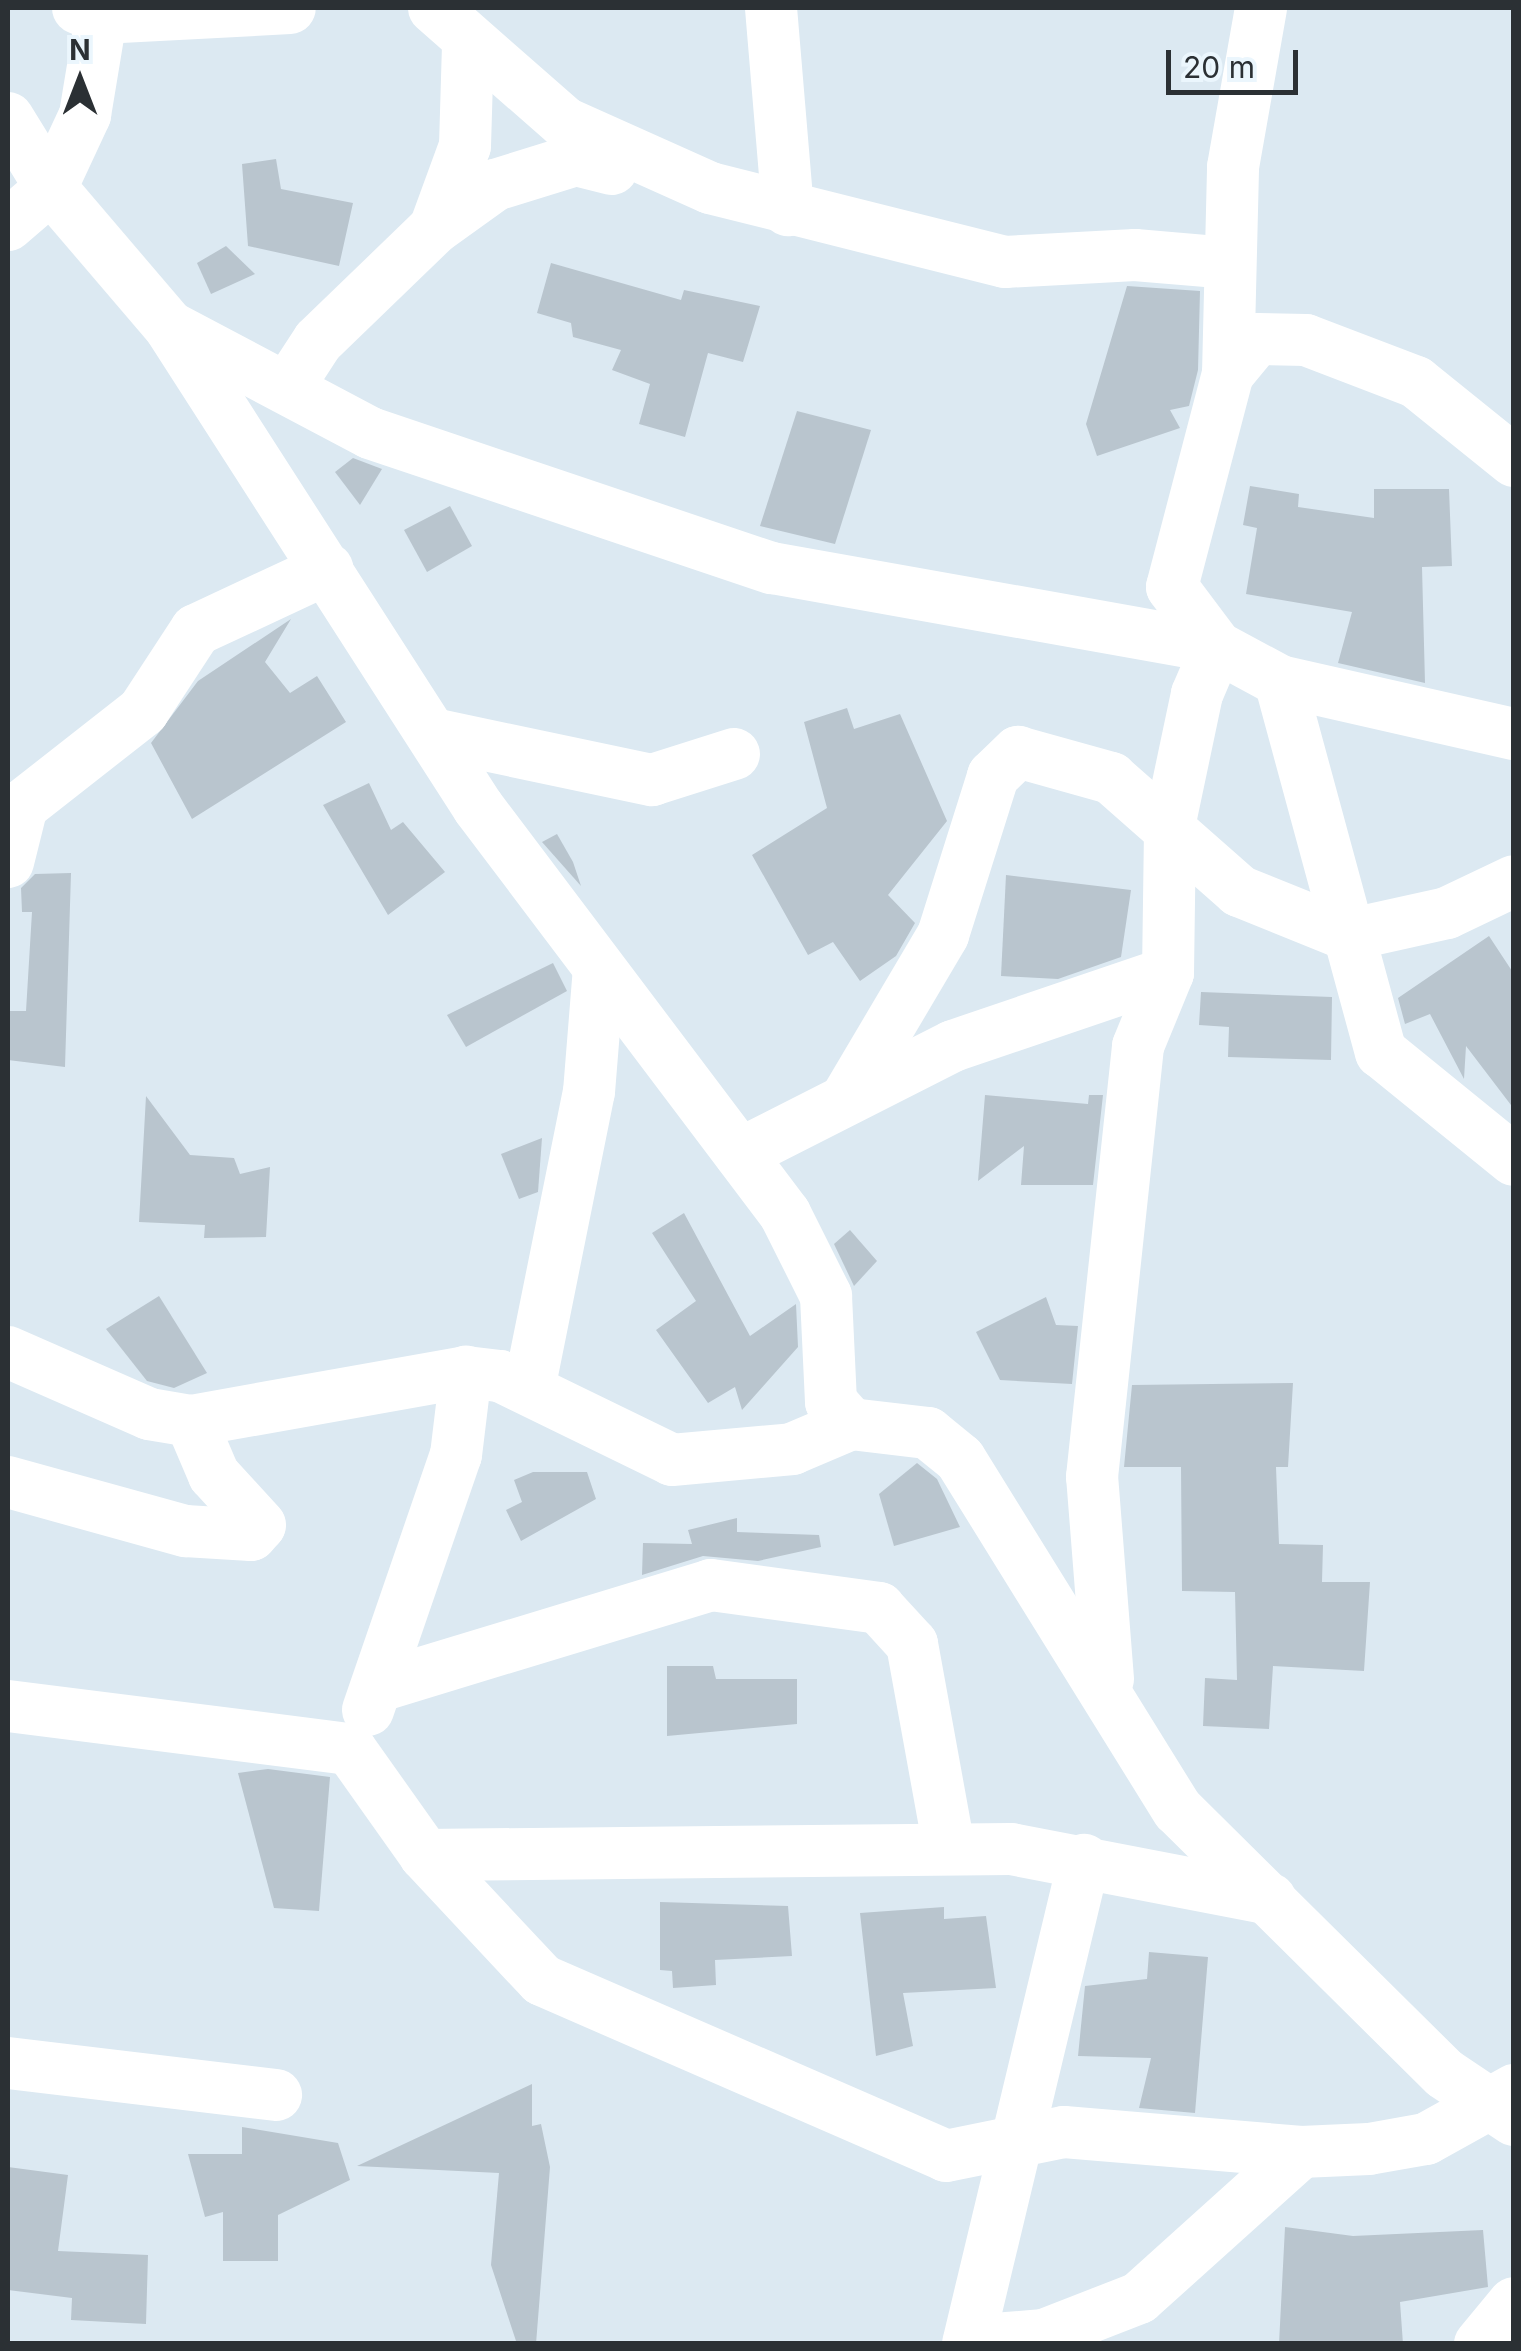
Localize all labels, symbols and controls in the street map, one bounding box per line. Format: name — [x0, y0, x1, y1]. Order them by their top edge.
north arrow — [30, 30, 130, 130]
scale bar — [1171, 30, 1304, 92]
text: N — [69, 33, 91, 67]
text: 20 m — [1183, 49, 1255, 85]

